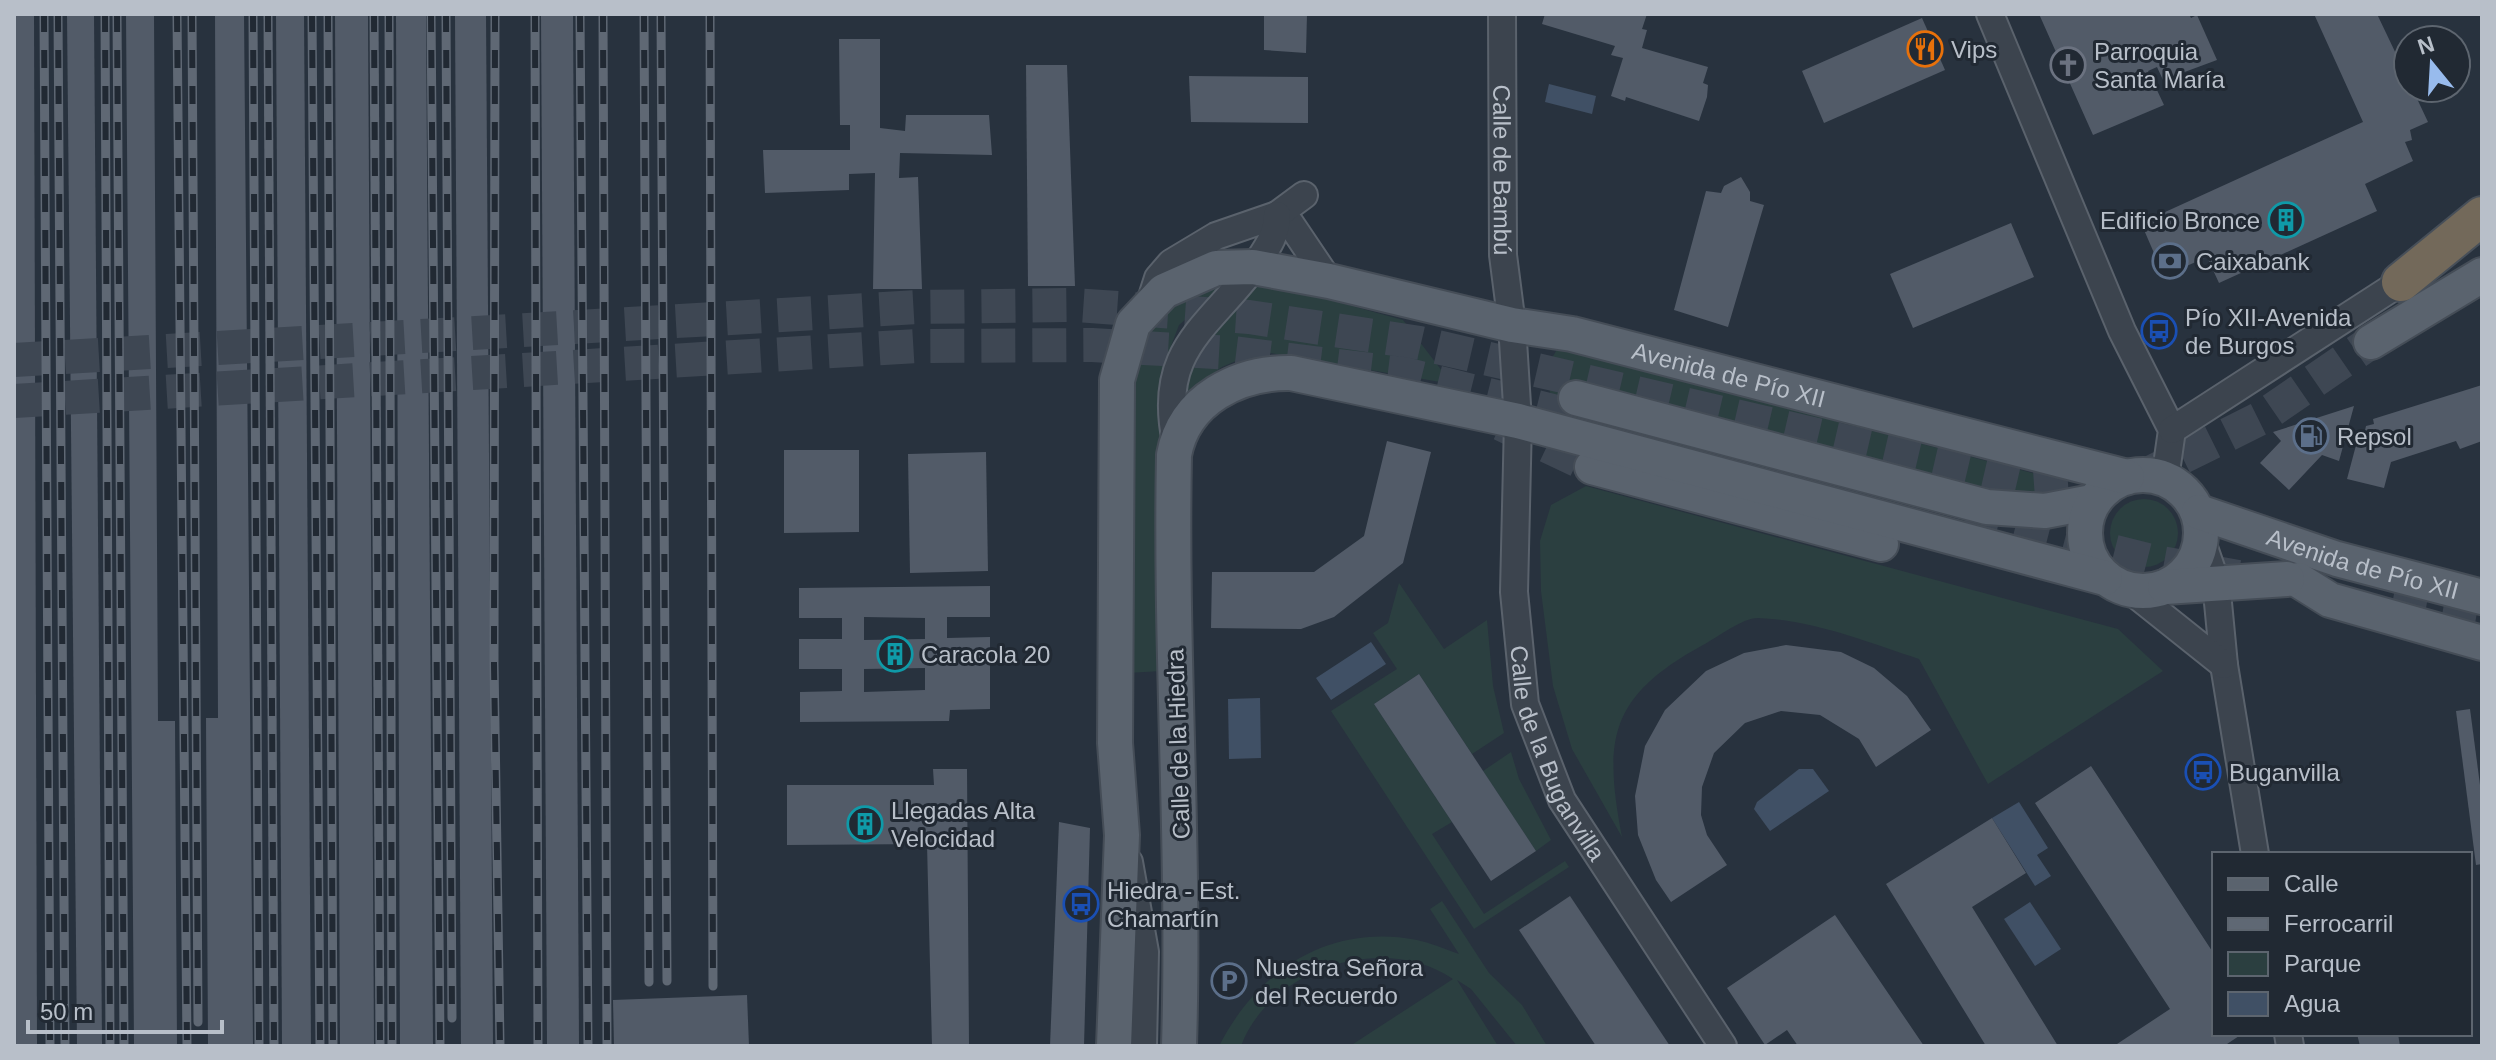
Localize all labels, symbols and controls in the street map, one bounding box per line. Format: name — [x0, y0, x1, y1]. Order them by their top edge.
north arrow — [2392, 24, 2472, 104]
restaurant icon: Vips — [1906, 30, 1944, 68]
text: N — [2415, 31, 2437, 60]
place label: Vips — [1951, 36, 1997, 63]
place label: Parroquia Santa María — [2094, 38, 2225, 93]
church icon: Parroquia Santa María — [2049, 46, 2087, 84]
street label: Calle de Bambú — [1489, 84, 1517, 256]
building icon: Edificio Bronce — [2267, 201, 2305, 239]
place label: Edificio Bronce — [2100, 207, 2260, 234]
bank icon: Caixabank — [2151, 242, 2189, 280]
place label: Caixabank — [2196, 248, 2310, 275]
place label: Pío XII-Avenida de Burgos — [2185, 304, 2352, 359]
bus stop icon: Pío XII-Avenida de Burgos — [2140, 312, 2178, 350]
street label: Avenida de Pío XII — [1629, 337, 1828, 412]
fuel station icon: Repsol — [2292, 417, 2330, 455]
place label: Repsol — [2337, 423, 2412, 450]
street label: Avenida de Pío XII — [2264, 523, 2462, 604]
building icon: Caracola 20 — [876, 635, 914, 673]
place label: Caracola 20 — [921, 641, 1050, 668]
street label: Calle de la Buganvilla — [1506, 644, 1612, 866]
street label: Calle de la Hiedra — [1161, 648, 1195, 840]
bus stop icon: Buganvilla — [2184, 753, 2222, 791]
place label: Buganvilla — [2229, 759, 2340, 786]
place label: Llegadas Alta Velocidad — [891, 797, 1036, 852]
building icon: Llegadas Alta Velocidad — [846, 805, 884, 843]
legend — [2212, 852, 2472, 1036]
text: Calle — [2284, 870, 2339, 897]
place label: Hiedra - Est. Chamartín — [1107, 877, 1240, 932]
bus stop icon: Hiedra - Est. Chamartín — [1062, 885, 1100, 923]
text: Ferrocarril — [2284, 910, 2393, 937]
text: Parque — [2284, 950, 2361, 977]
place label: Nuestra Señora del Recuerdo — [1255, 954, 1424, 1009]
parking icon: Nuestra Señora del Recuerdo — [1210, 962, 1248, 1000]
scale bar — [28, 984, 222, 1034]
text: Agua — [2284, 990, 2341, 1017]
text: 50 m — [40, 998, 93, 1025]

